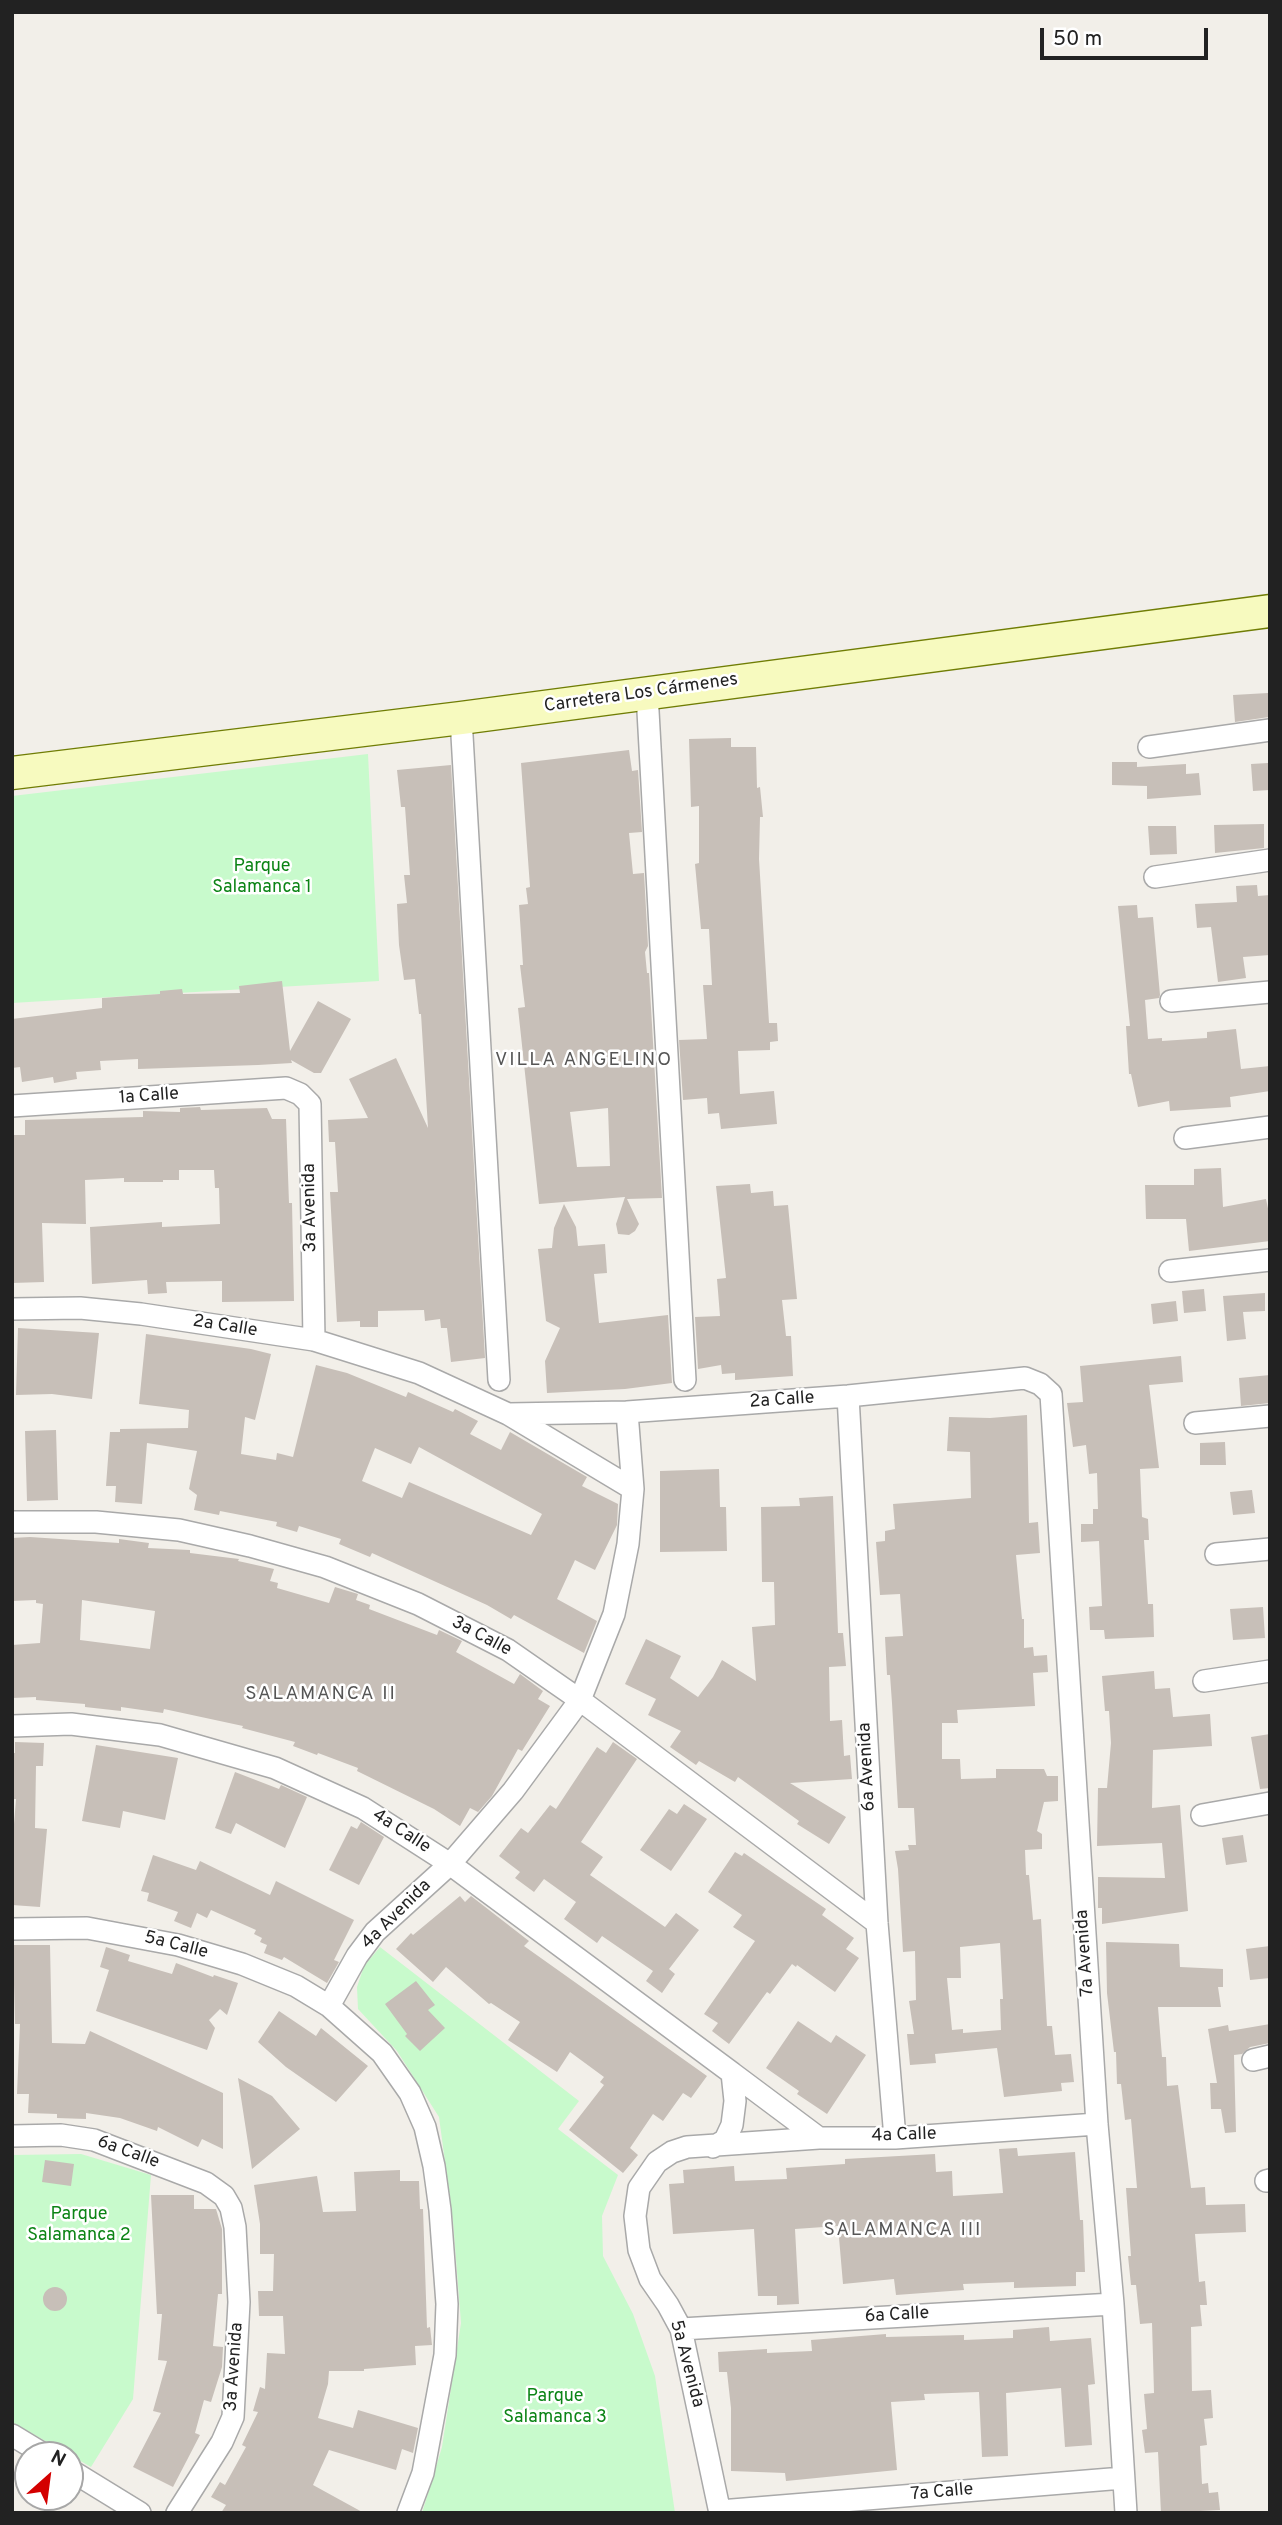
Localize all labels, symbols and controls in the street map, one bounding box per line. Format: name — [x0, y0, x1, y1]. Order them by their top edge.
scale bar — [1044, 14, 1212, 58]
text: 50 m — [1053, 26, 1102, 53]
street label: Carretera Los Cármenes — [543, 670, 739, 718]
park label: Parque Salamanca 1 — [212, 856, 312, 898]
district label: VILLA ANGELINO — [497, 1050, 671, 1072]
street label: 1a Calle — [118, 1084, 180, 1110]
street label: 3a Avenida — [299, 1163, 323, 1253]
street label: 2a Calle — [191, 1311, 259, 1343]
street label: 2a Calle — [749, 1388, 815, 1414]
street label: 3a Calle — [447, 1612, 515, 1662]
district label: SALAMANCA II — [247, 1684, 395, 1706]
street label: 6a Avenida — [855, 1722, 881, 1812]
street label: 4a Calle — [368, 1805, 434, 1859]
street label: 4a Avenida — [358, 1876, 436, 1954]
street label: 7a Avenida — [1072, 1909, 1100, 1997]
street label: 5a Calle — [142, 1928, 210, 1964]
street label: 4a Calle — [871, 2124, 937, 2148]
street label: 6a Calle — [94, 2132, 162, 2174]
park label: Parque Salamanca 2 — [27, 2204, 131, 2246]
district label: SALAMANCA III — [825, 2220, 981, 2242]
street label: 6a Calle — [864, 2304, 930, 2328]
street label: 5a Avenida — [664, 2318, 708, 2410]
street label: 3a Avenida — [221, 2322, 249, 2412]
park label: Parque Salamanca 3 — [503, 2386, 607, 2428]
north arrow — [14, 2441, 84, 2511]
text: N — [46, 2445, 70, 2473]
street label: 7a Calle — [910, 2480, 974, 2506]

